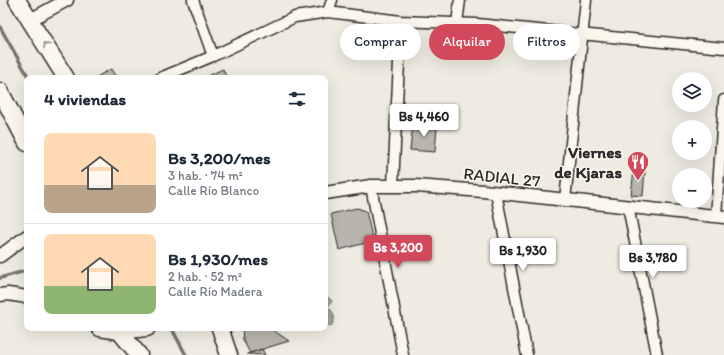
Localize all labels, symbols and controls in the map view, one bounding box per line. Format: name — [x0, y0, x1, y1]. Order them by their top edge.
chip: Comprar — [340, 24, 421, 60]
chip: Alquilar — [429, 24, 505, 60]
chip: Filtros — [513, 24, 580, 60]
one-way arrow — [43, 42, 50, 49]
map controls — [672, 72, 712, 208]
button: layers — [672, 72, 712, 112]
icon: filters — [286, 88, 308, 110]
text: 4 viviendas — [44, 89, 126, 109]
pin: Bs 4,460 — [383, 104, 465, 138]
text: Bs 4,460 — [399, 109, 449, 124]
button: + — [672, 120, 712, 160]
place label: Viernes de Kjaras — [554, 142, 622, 183]
text: Bs 3,200/mes — [168, 148, 271, 168]
icon: home — [76, 149, 124, 197]
restaurant icon: Viernes de Kjaras — [625, 149, 651, 182]
street label: RADIAL 27 — [463, 163, 542, 191]
text: 3 hab. · 74 m² — [168, 168, 243, 183]
button: − — [672, 168, 712, 208]
text: Calle Río Blanco — [168, 183, 259, 198]
pin: Bs 3,200 — [357, 235, 439, 269]
pin: Bs 1,930 — [482, 238, 564, 272]
text: Bs 3,200 — [373, 240, 423, 255]
text: Bs 1,930 — [499, 243, 547, 258]
pin: Bs 3,780 — [612, 245, 694, 279]
text: Bs 1,930/mes — [168, 249, 268, 269]
icon: home — [76, 250, 124, 298]
text: Bs 3,780 — [629, 250, 677, 265]
text: 2 hab. · 52 m² — [168, 269, 242, 284]
text: Calle Río Madera — [168, 284, 262, 299]

